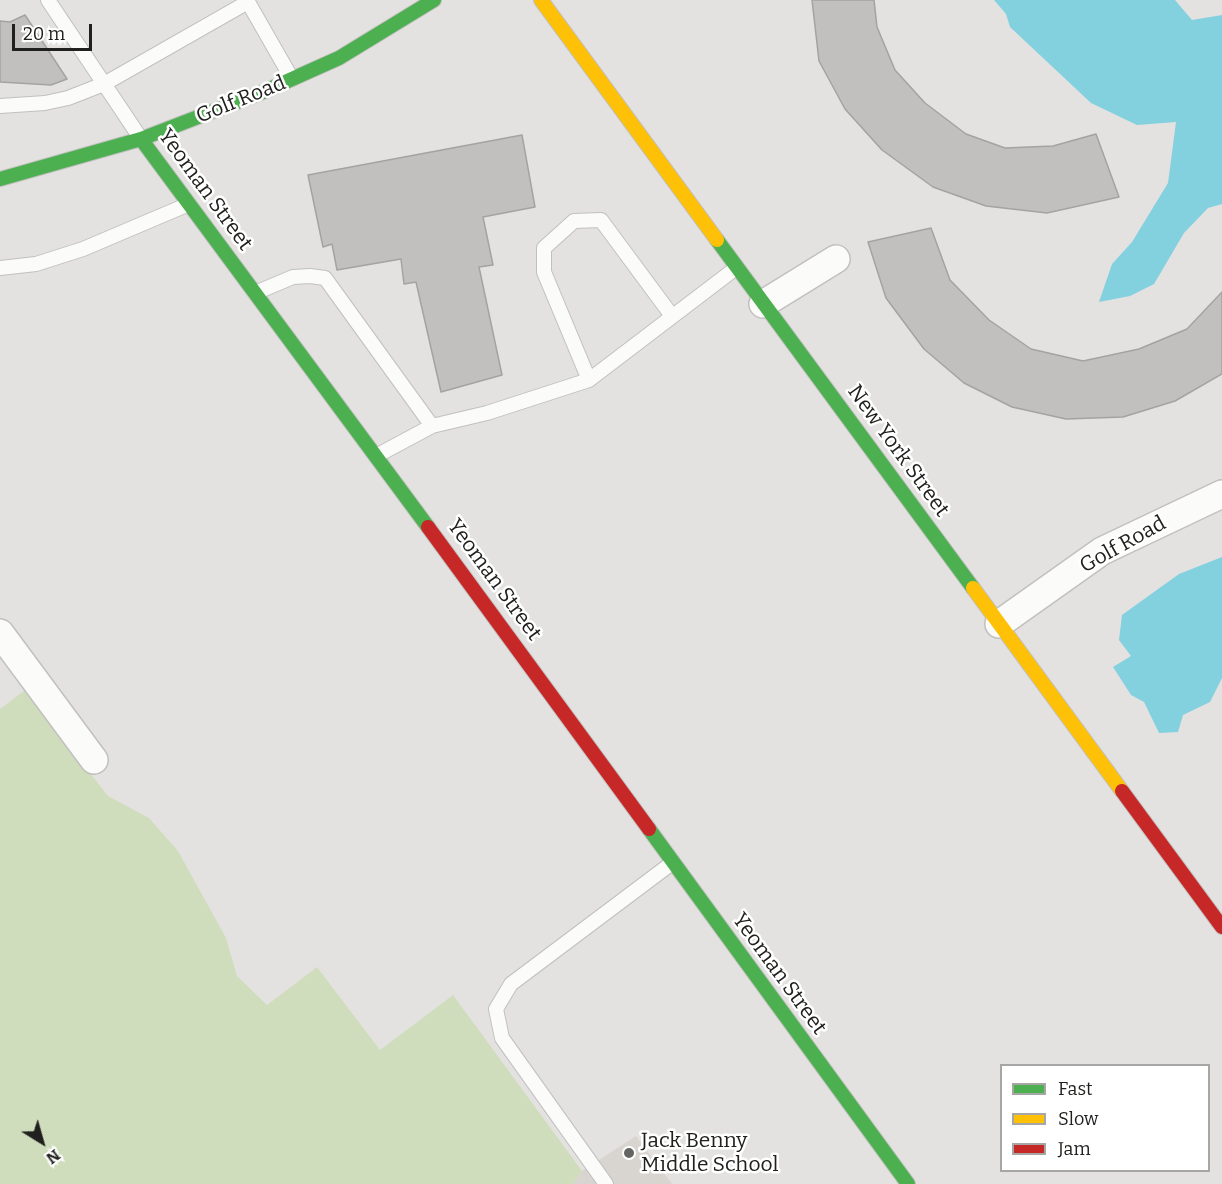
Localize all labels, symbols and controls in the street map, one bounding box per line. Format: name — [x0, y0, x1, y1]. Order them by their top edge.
scale bar — [15, 12, 94, 50]
text: 20 m — [23, 23, 65, 45]
street label: Golf Road — [192, 71, 290, 129]
street label: Yeoman Street — [153, 124, 257, 256]
street label: New York Street — [842, 380, 954, 522]
street label: Golf Road — [1076, 511, 1170, 579]
street label: Yeoman Street — [442, 514, 546, 646]
street label: Yeoman Street — [727, 908, 831, 1040]
legend — [1000, 1064, 1210, 1172]
text: Fast — [1058, 1078, 1093, 1100]
text: Slow — [1058, 1108, 1098, 1130]
north arrow — [12, 1112, 72, 1172]
place label: Jack Benny Middle School — [641, 1128, 779, 1178]
text: Jam — [1058, 1138, 1091, 1160]
text: N — [42, 1145, 64, 1168]
marker: Jack Benny Middle School — [622, 1146, 636, 1160]

